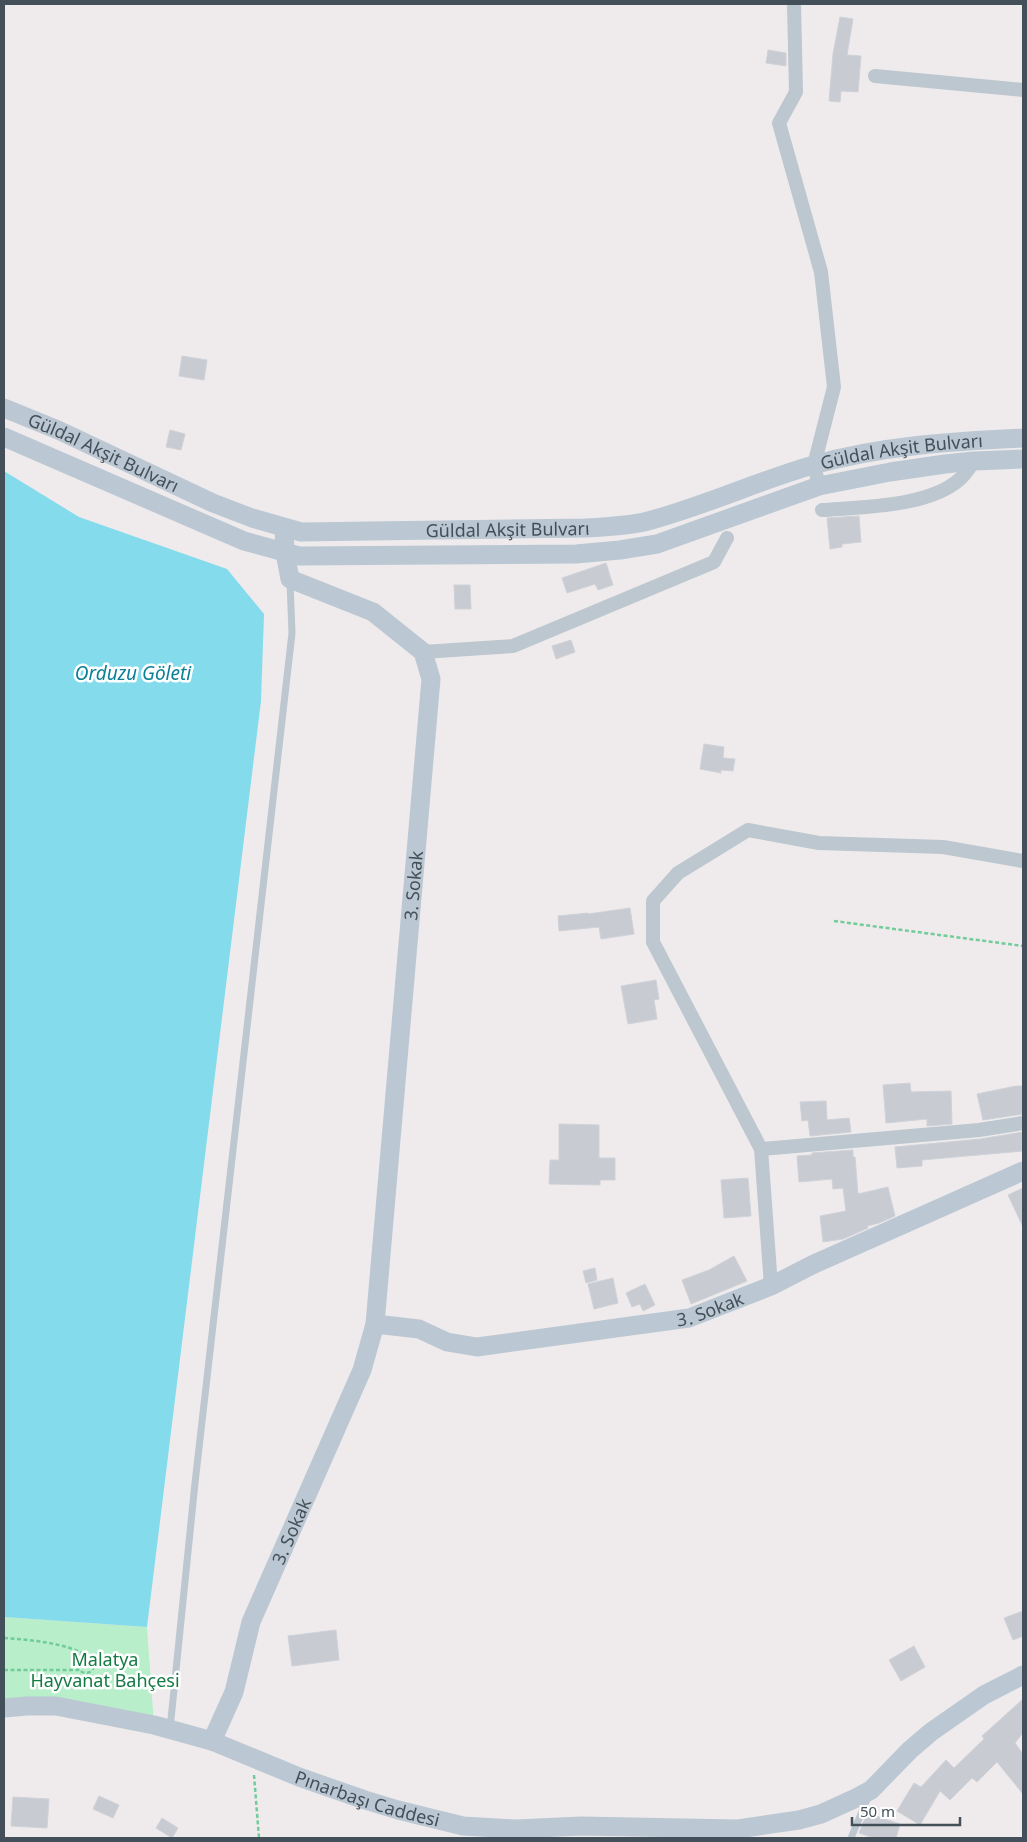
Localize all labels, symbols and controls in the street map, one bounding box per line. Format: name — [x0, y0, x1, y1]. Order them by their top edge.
street label: Güldal Akşit Bulvarı — [25, 407, 183, 497]
street label: Güldal Akşit Bulvarı — [818, 428, 983, 475]
street label: Güldal Akşit Bulvarı — [425, 516, 590, 542]
water label: Orduzu Göleti — [75, 660, 192, 686]
street label: 3. Sokak — [398, 849, 428, 921]
street label: 3. Sokak — [675, 1286, 747, 1332]
street label: 3. Sokak — [266, 1494, 316, 1568]
park label: Malatya Hayvanat Bahçesi — [30, 1647, 180, 1692]
street label: Pınarbaşı Caddesi — [292, 1765, 442, 1832]
scale bar — [852, 1794, 960, 1826]
text: 50 m — [860, 1801, 895, 1821]

